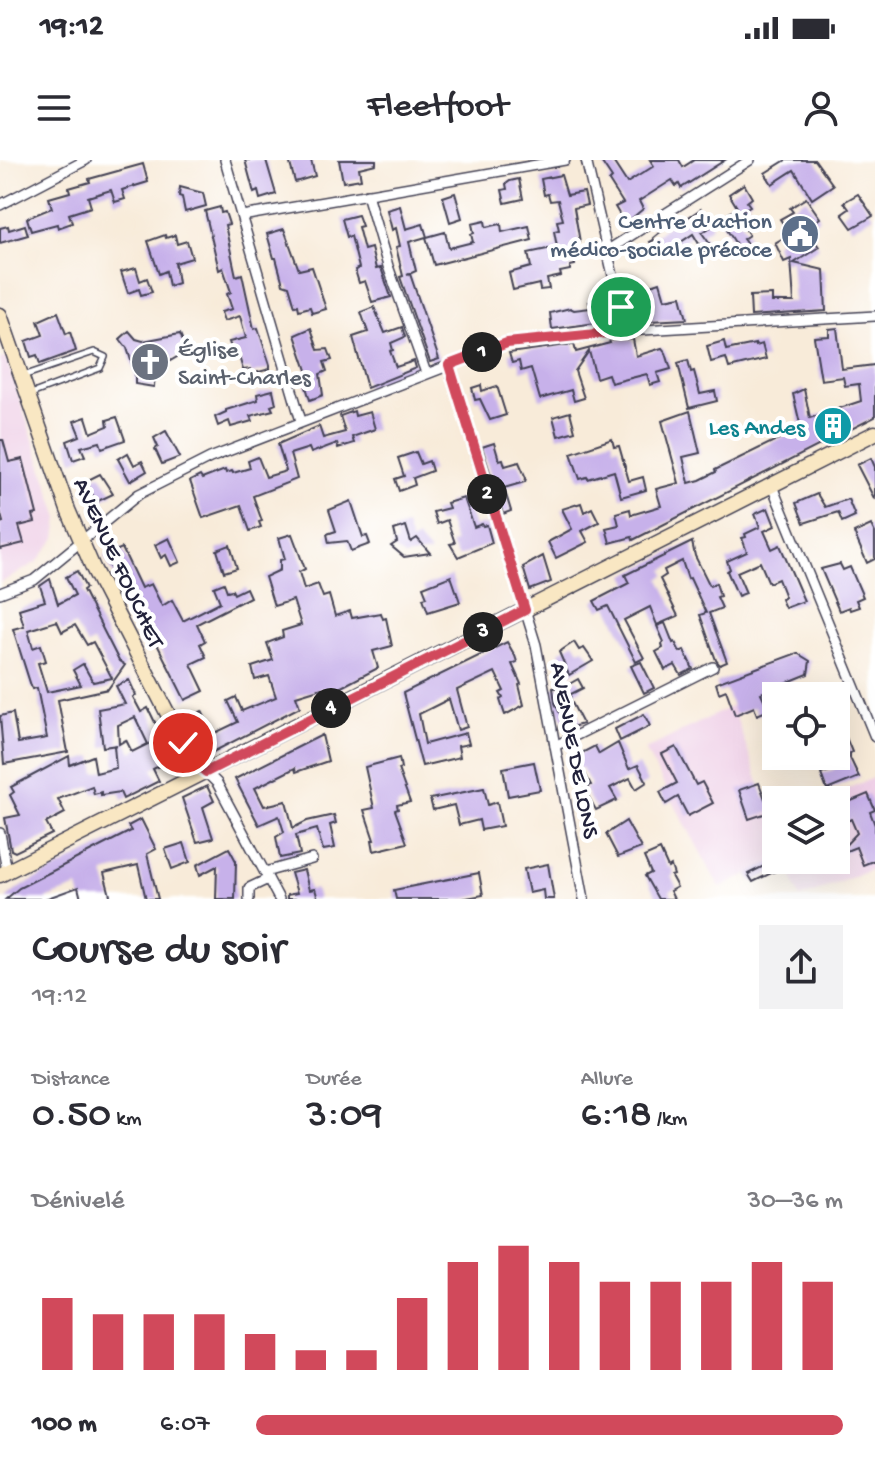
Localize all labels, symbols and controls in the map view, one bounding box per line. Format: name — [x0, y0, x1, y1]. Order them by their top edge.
text: 19:12 — [40, 11, 103, 46]
icon: menu — [32, 86, 76, 130]
icon: person — [799, 86, 843, 130]
text: Fleetfoot — [367, 87, 508, 130]
place label: Centre d'action médico-sociale précoce — [550, 209, 773, 266]
public building icon: Centre d'action médico-sociale précoce — [779, 213, 821, 255]
pin — [587, 273, 655, 341]
icon: arrive — [599, 285, 643, 329]
pin: 1 — [462, 332, 502, 372]
place label: Église Saint-Charles — [178, 337, 312, 394]
text: 1 — [478, 339, 486, 365]
church icon: Église Saint-Charles — [129, 341, 171, 383]
building icon: Les Andes — [812, 405, 854, 447]
place label: Les Andes — [708, 415, 806, 444]
street label: AVENUE FOUCHET — [65, 474, 170, 655]
pin: 2 — [467, 474, 507, 514]
text: 2 — [482, 481, 492, 507]
pin: 3 — [463, 612, 503, 652]
text: 3 — [477, 619, 489, 645]
street label: AVENUE DE LONS — [541, 660, 604, 842]
map controls — [762, 682, 850, 874]
button: locate — [762, 682, 850, 770]
pin: 4 — [311, 688, 351, 728]
text: 4 — [326, 695, 336, 721]
pin — [149, 709, 217, 777]
icon: check — [161, 721, 205, 765]
button: layers — [762, 786, 850, 874]
button: share — [759, 925, 843, 1009]
text: Course du soir — [32, 926, 285, 978]
text: 19:12 — [32, 982, 87, 1013]
text: Distance — [32, 1067, 110, 1093]
text: Durée — [306, 1067, 362, 1093]
text: Allure — [581, 1067, 633, 1093]
text: 0.50 — [32, 1093, 111, 1140]
text: 3:09 — [306, 1093, 382, 1140]
text: 6:18 — [581, 1093, 652, 1140]
text: km — [111, 1107, 142, 1133]
text: /km — [652, 1107, 687, 1133]
text: Dénivelé — [32, 1187, 124, 1218]
text: 30–36 m — [748, 1187, 843, 1218]
text: 100 m — [32, 1410, 97, 1441]
text: 6:07 — [160, 1410, 210, 1441]

